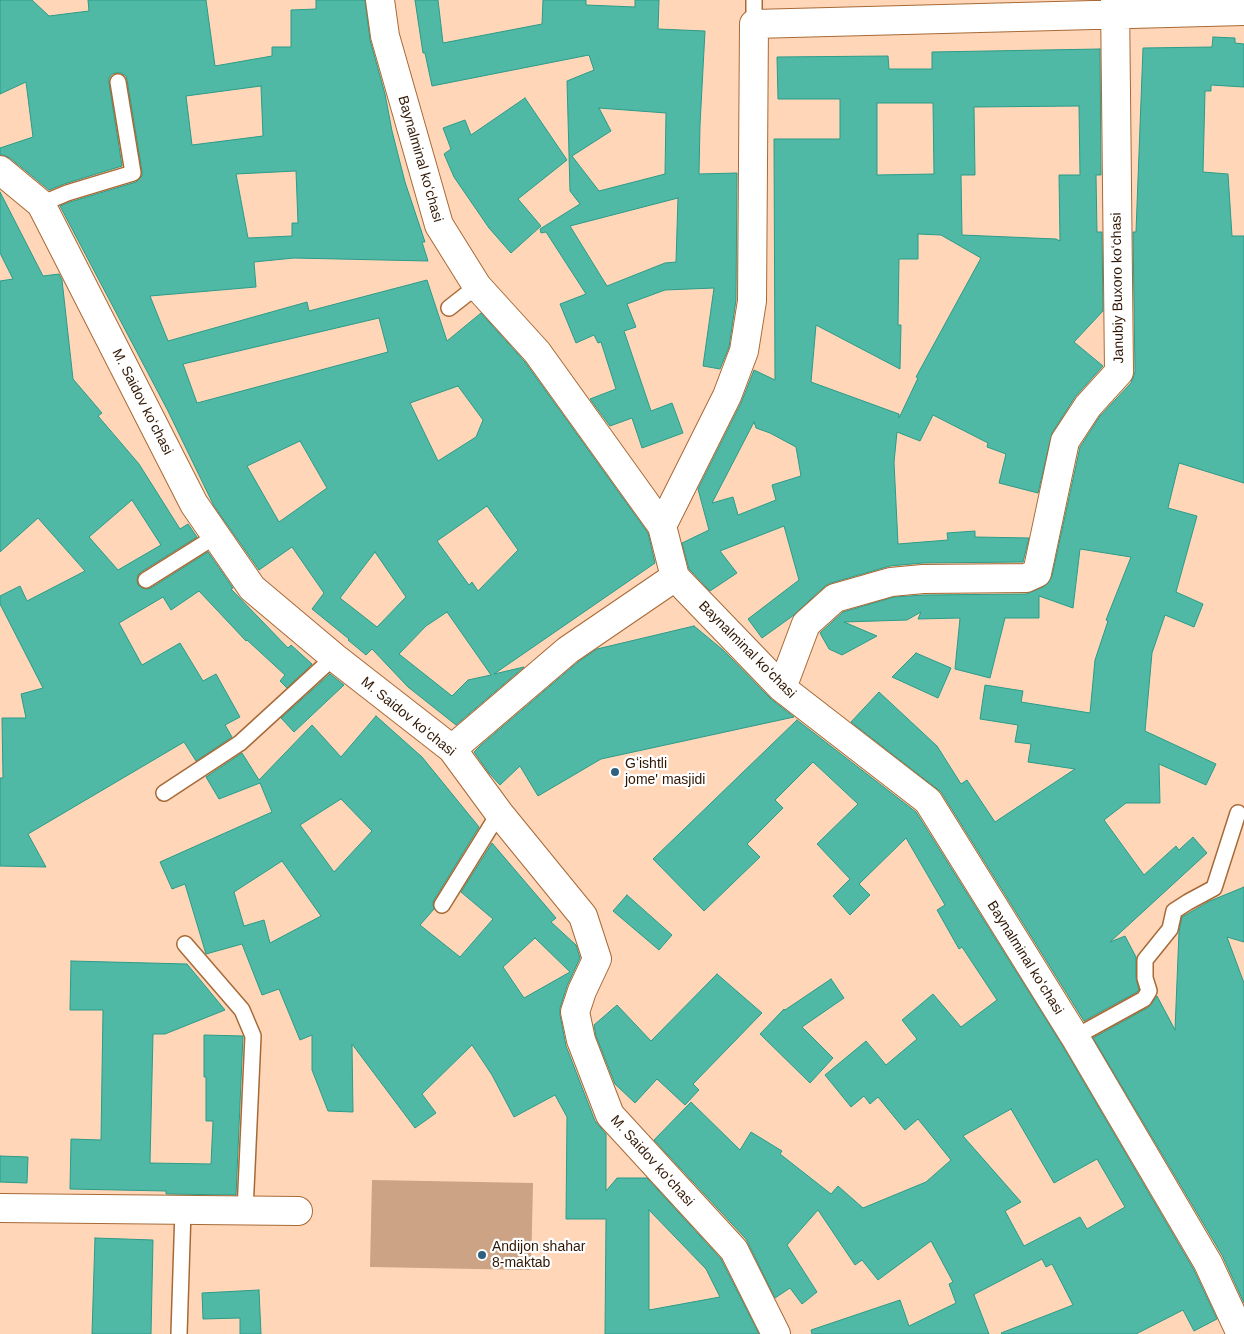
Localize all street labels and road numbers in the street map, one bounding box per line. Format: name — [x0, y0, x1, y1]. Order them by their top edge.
street label: Baynalminal koʻchasi — [394, 94, 446, 224]
street label: Janubiy Buxoro koʻchasi — [1108, 212, 1128, 364]
street label: M. Saidov koʻchasi — [108, 346, 176, 458]
street label: Baynalminal koʻchasi — [695, 598, 799, 702]
street label: M. Saidov koʻchasi — [357, 674, 459, 760]
street label: Baynalminal koʻchasi — [983, 898, 1067, 1018]
street label: M. Saidov koʻchasi — [607, 1112, 697, 1210]

